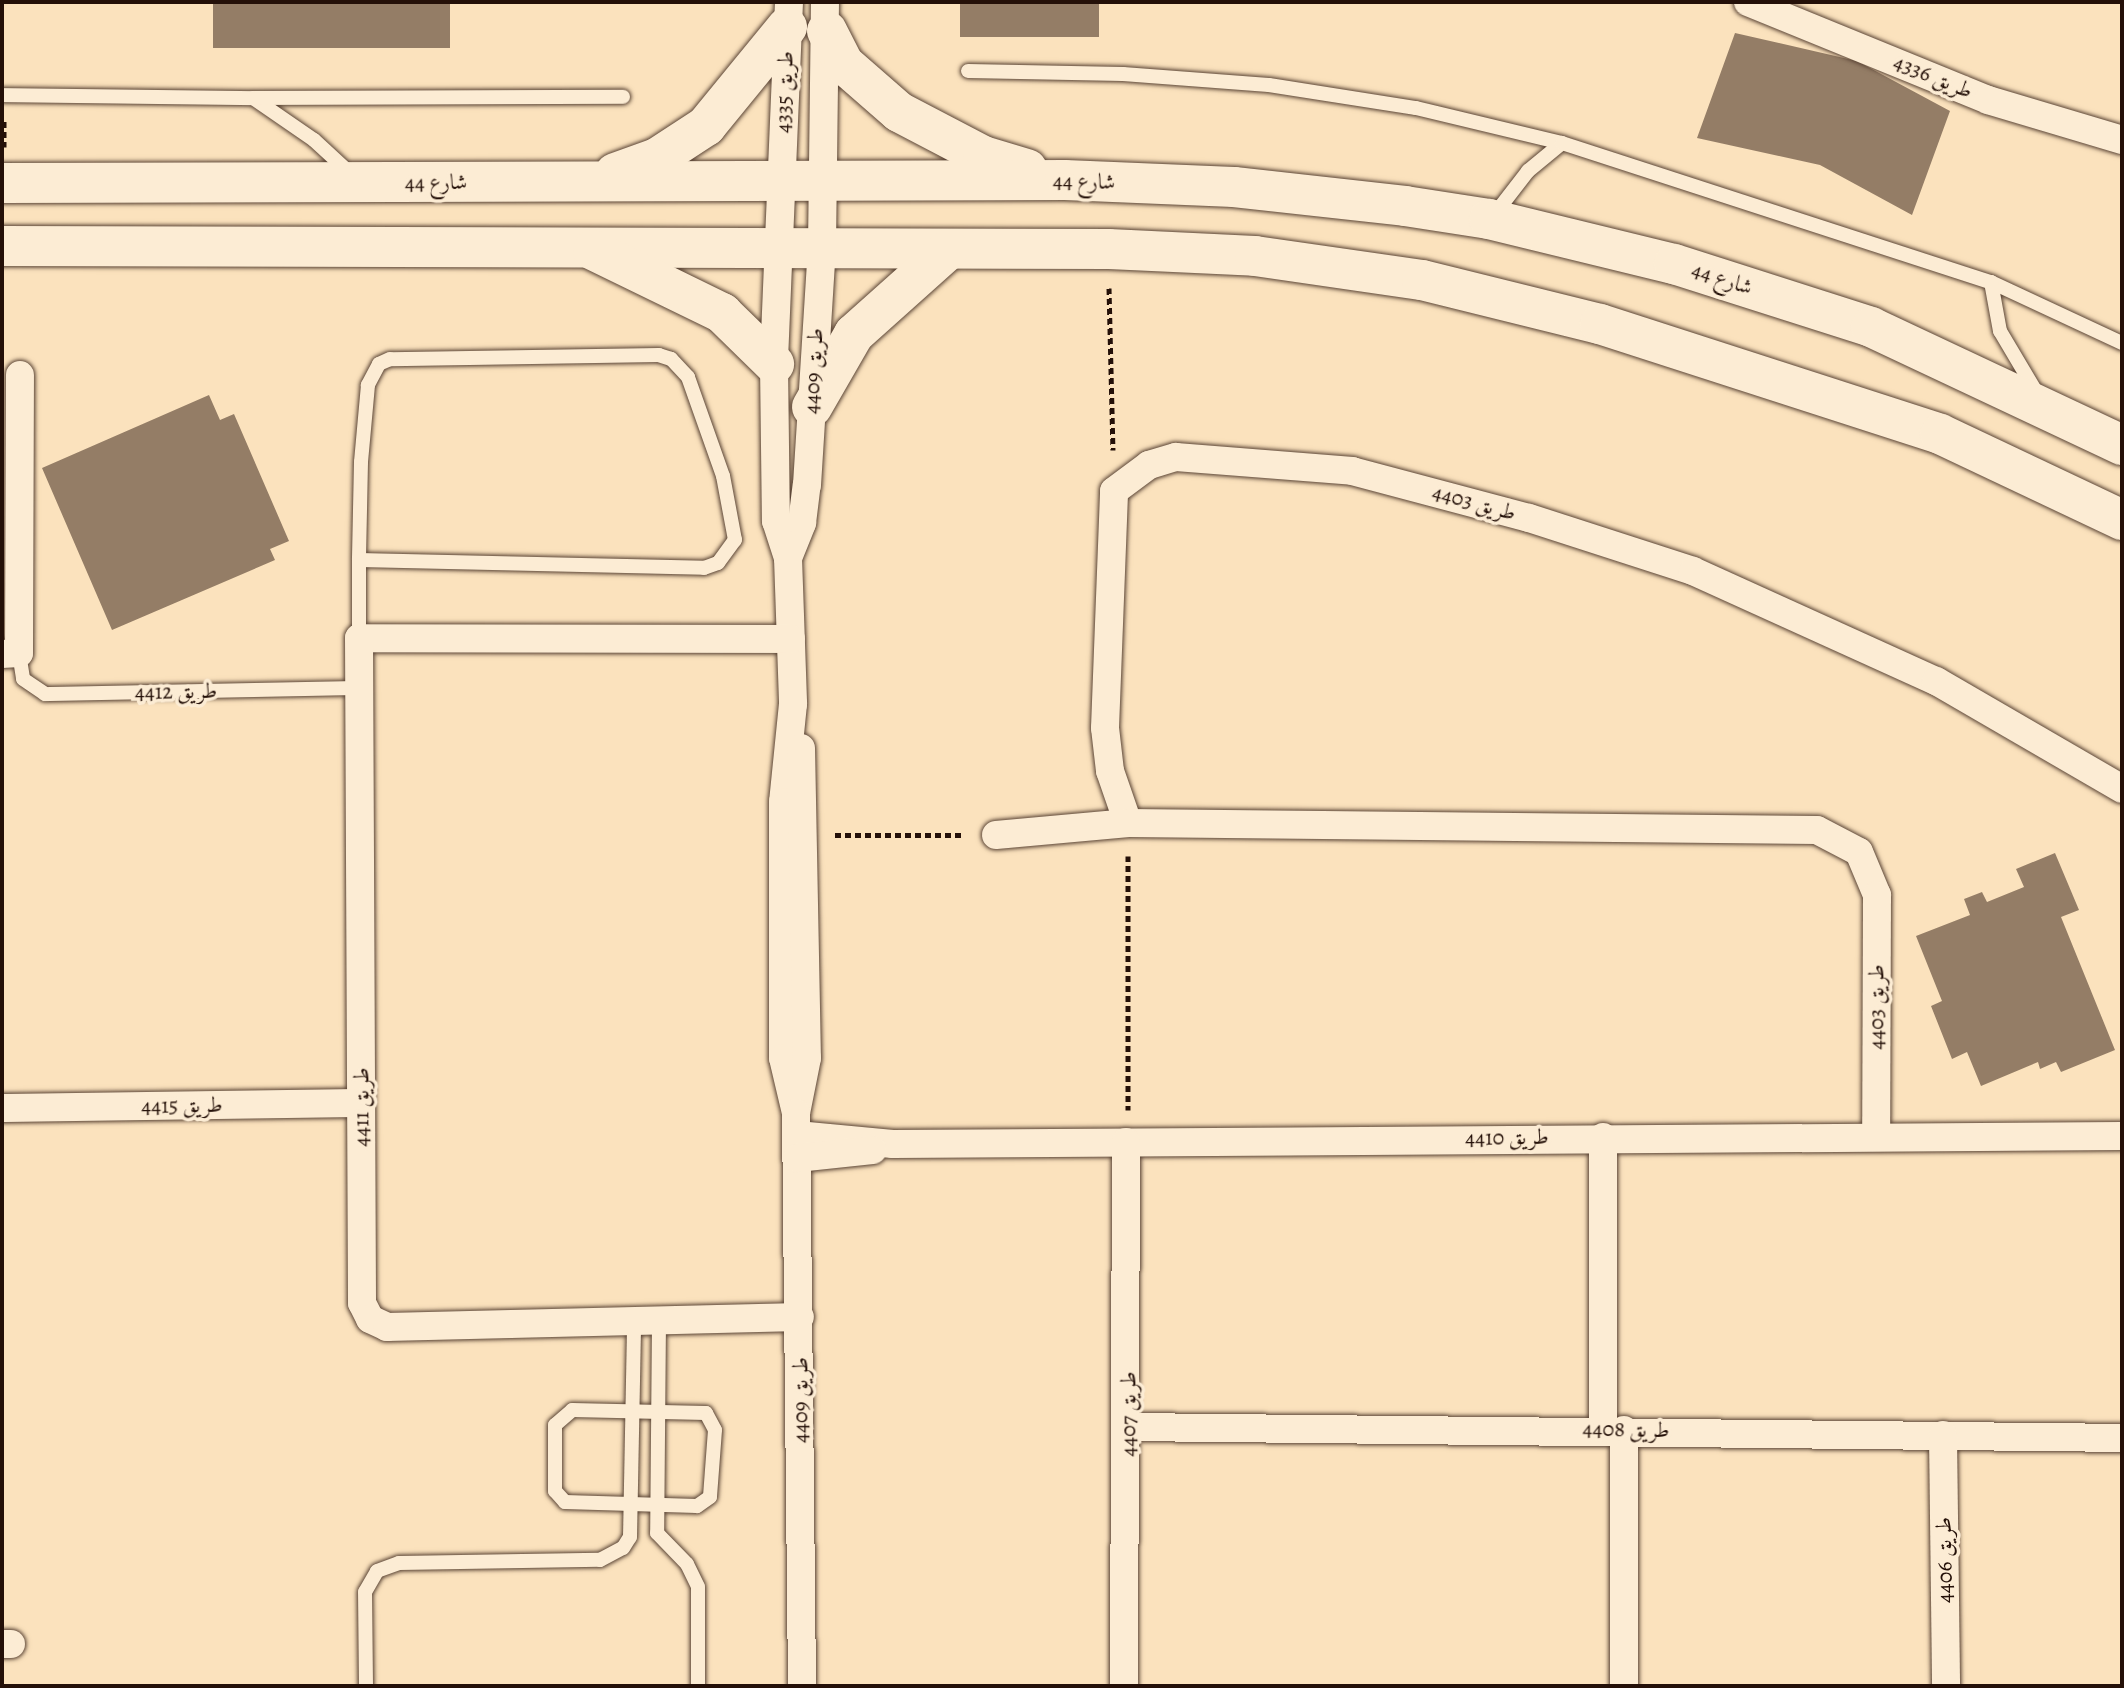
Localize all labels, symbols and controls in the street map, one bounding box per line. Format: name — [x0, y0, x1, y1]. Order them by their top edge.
street label: طريق 4336 — [1890, 49, 1976, 105]
street label: طريق 4335 — [770, 50, 800, 134]
street label: شارع 44 — [1053, 168, 1115, 196]
street label: شارع 44 — [405, 169, 467, 197]
street label: شارع 44 — [1688, 257, 1756, 301]
street label: طريق 4409 — [799, 327, 829, 415]
street label: طريق 4403 — [1429, 479, 1519, 527]
street label: طريق 4412 — [135, 678, 217, 706]
street label: طريق 4403 — [1864, 964, 1890, 1050]
street label: طريق 4411 — [349, 1067, 375, 1147]
street label: طريق 4415 — [141, 1092, 223, 1120]
street label: طريق 4410 — [1465, 1124, 1549, 1152]
street label: طريق 4409 — [788, 1357, 814, 1443]
street label: طريق 4407 — [1116, 1371, 1142, 1457]
street label: طريق 4408 — [1582, 1416, 1670, 1444]
street label: طريق 4406 — [1931, 1517, 1959, 1603]

